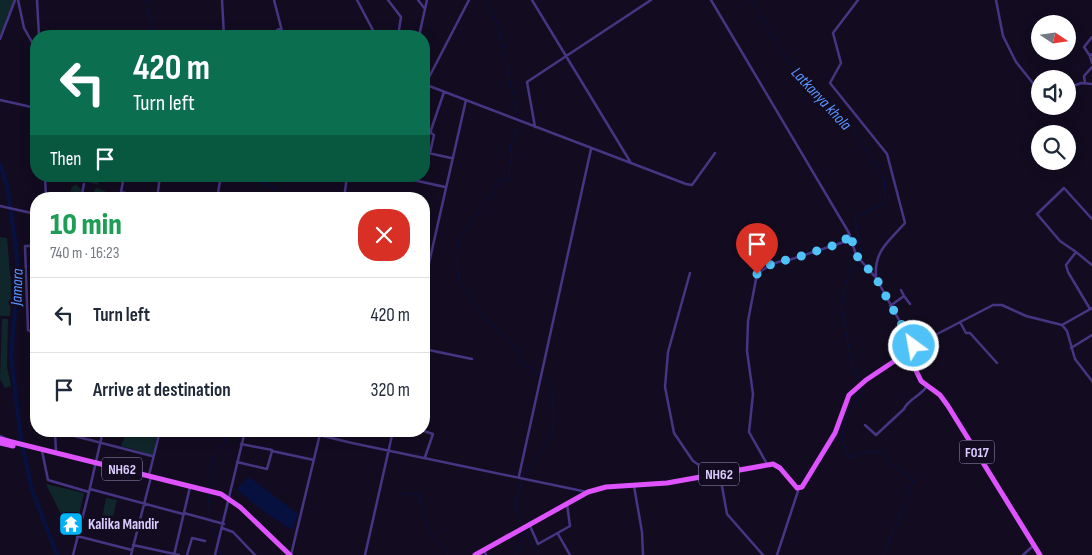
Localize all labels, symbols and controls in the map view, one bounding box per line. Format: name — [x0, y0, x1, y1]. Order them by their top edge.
north arrow — [1031, 15, 1076, 60]
map controls — [1031, 15, 1076, 170]
text: 420 m — [133, 47, 210, 90]
icon: left — [50, 50, 115, 115]
water label: Latkanya khola — [787, 64, 855, 135]
button: sound — [1031, 70, 1076, 115]
text: Turn left — [133, 90, 195, 117]
button: search — [1031, 125, 1076, 170]
icon: arrive — [91, 145, 119, 173]
text: Then — [50, 148, 81, 171]
text: 10 min — [50, 207, 122, 243]
button: close — [358, 209, 410, 261]
pin — [736, 223, 778, 274]
icon: arrive — [743, 230, 771, 258]
text: 740 m · 16:23 — [50, 244, 119, 263]
water label: Jamara — [7, 268, 28, 307]
icon: left — [50, 301, 78, 329]
text: Turn left — [93, 304, 150, 327]
text: 420 m — [370, 304, 410, 327]
position arrow — [887, 319, 939, 371]
icon: arrive — [50, 376, 78, 404]
text: Arrive at destination — [93, 379, 231, 402]
text: 320 m — [370, 379, 410, 402]
road number: F017 — [960, 441, 994, 464]
road number: NH62 — [102, 458, 142, 480]
road number: NH62 — [699, 462, 739, 486]
temple icon: Kalika Mandir — [58, 511, 84, 537]
place label: Kalika Mandir — [88, 515, 159, 534]

